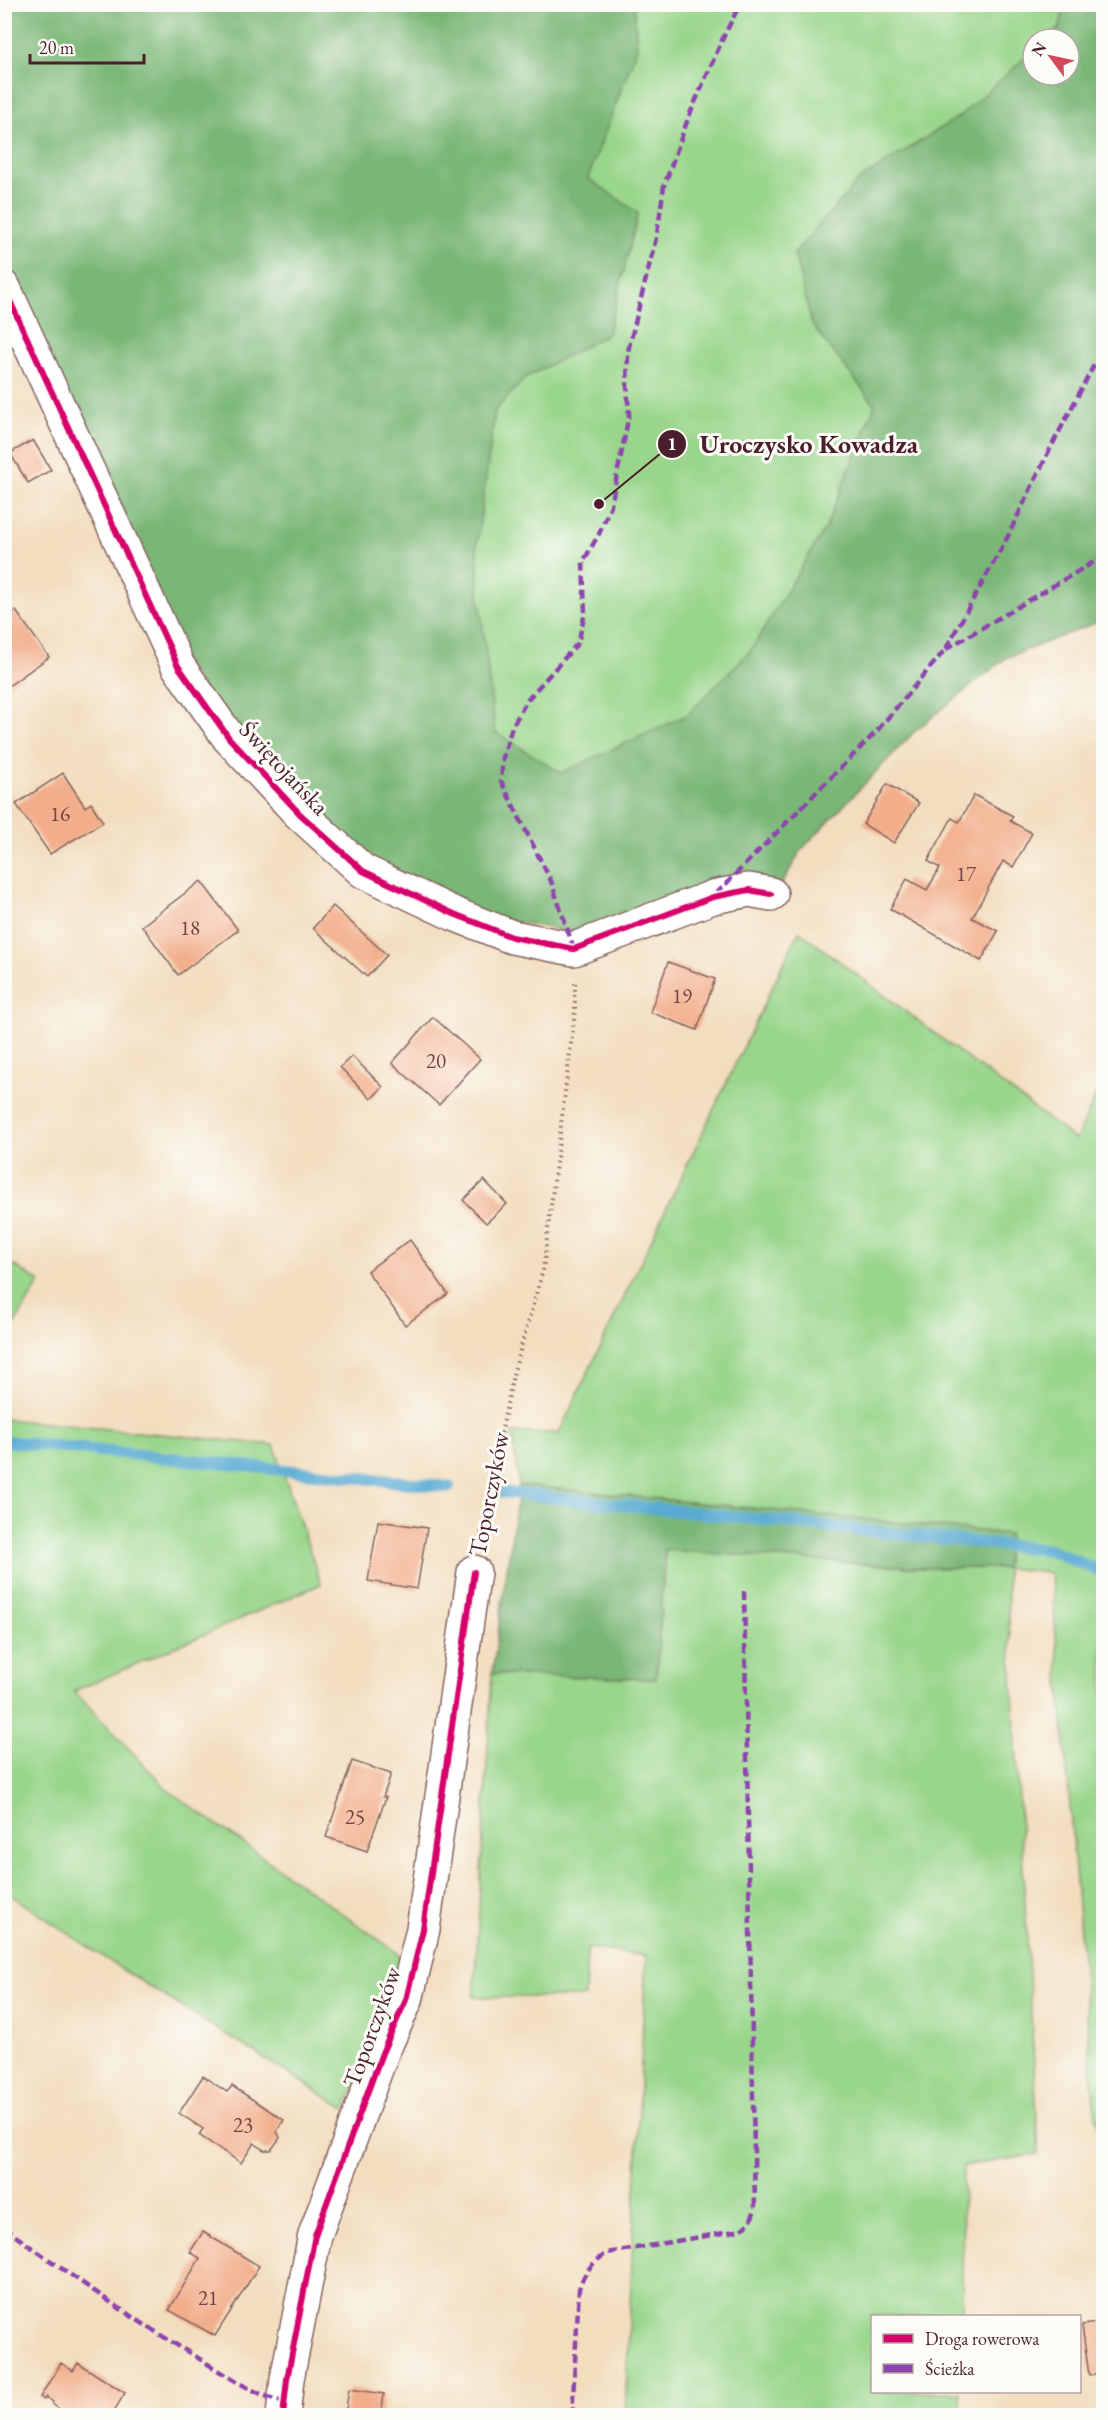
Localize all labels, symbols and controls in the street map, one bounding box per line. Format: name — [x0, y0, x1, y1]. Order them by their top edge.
scale bar — [30, 27, 144, 65]
north arrow — [1021, 27, 1081, 87]
text: 20 m — [39, 36, 74, 59]
text: N — [1027, 38, 1051, 60]
callout: Uroczysko Kowadza — [657, 422, 930, 466]
text: Uroczysko Kowadza — [700, 427, 919, 461]
text: 1 — [667, 432, 677, 455]
street label: Świętojańska — [233, 714, 336, 822]
house number: 16 — [50, 800, 70, 827]
house number: 17 — [956, 860, 977, 887]
house number: 18 — [180, 914, 200, 941]
house number: 19 — [672, 982, 692, 1009]
house number: 20 — [426, 1047, 446, 1074]
street label: Toporczyków — [461, 1429, 516, 1559]
house number: 25 — [345, 1803, 365, 1830]
street label: Toporczyków — [335, 1962, 408, 2091]
house number: 23 — [233, 2111, 253, 2138]
house number: 21 — [198, 2284, 218, 2311]
legend — [871, 2315, 1081, 2393]
text: Droga rowerowa — [925, 2327, 1040, 2350]
text: Ścieżka — [925, 2357, 975, 2380]

